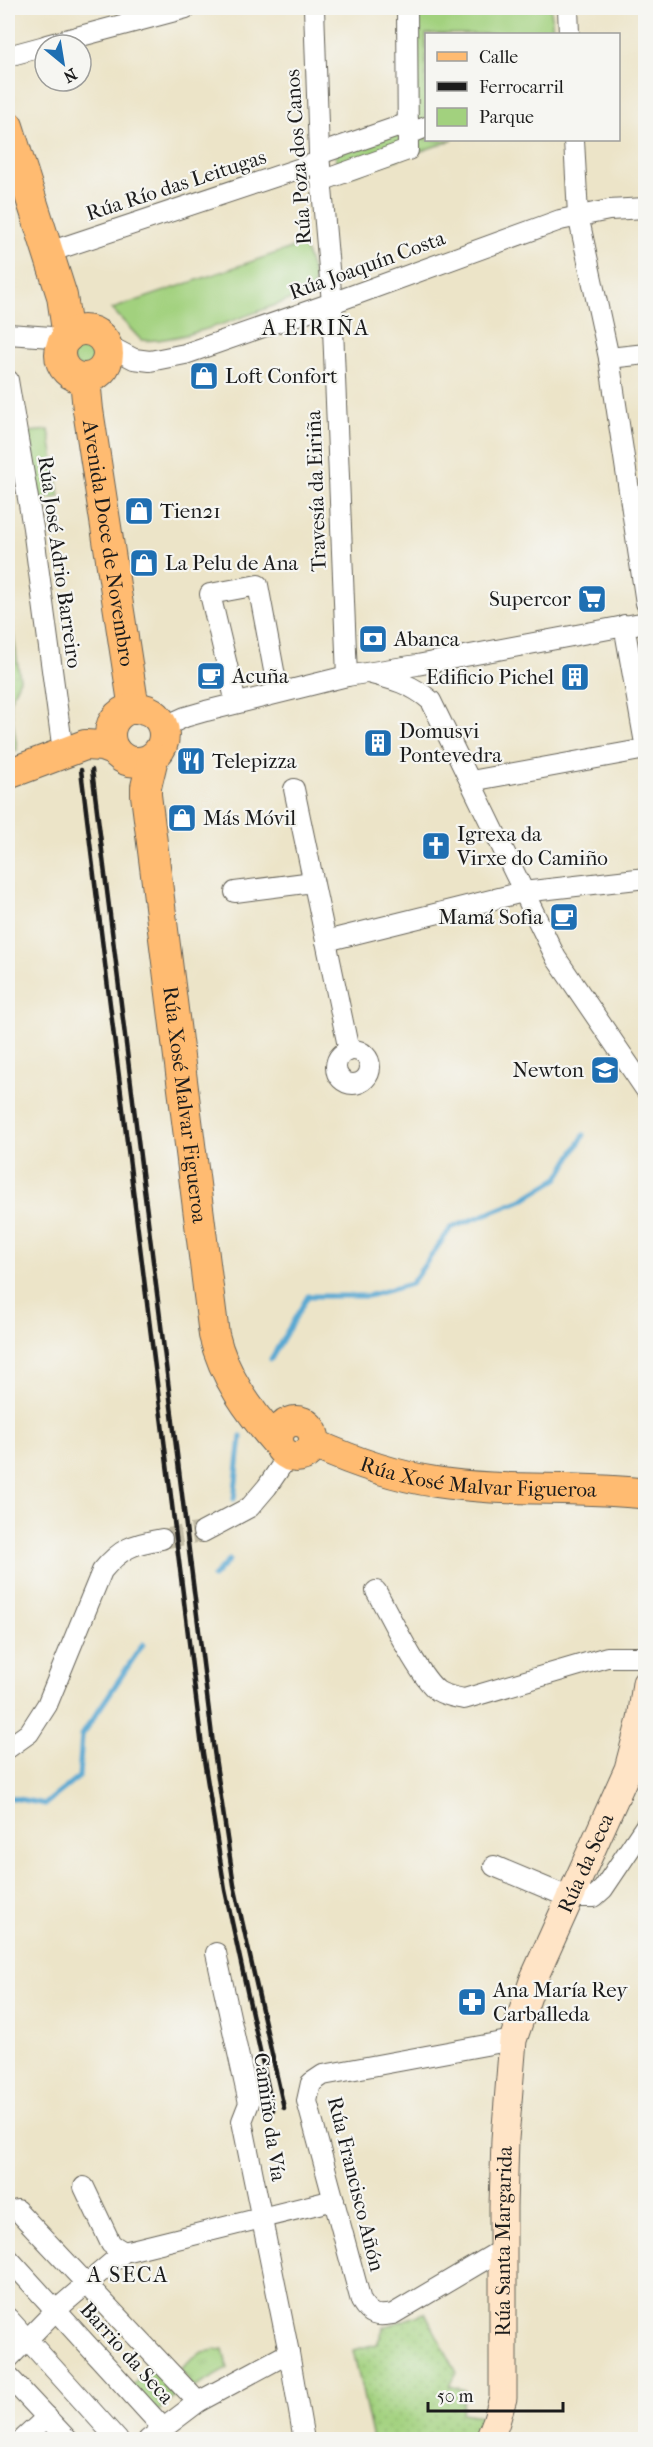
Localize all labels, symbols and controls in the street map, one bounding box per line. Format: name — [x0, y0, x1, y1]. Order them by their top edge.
north arrow — [33, 33, 93, 93]
legend — [425, 33, 620, 141]
text: Calle — [479, 47, 518, 68]
text: N — [59, 64, 80, 87]
street label: Rúa Poza dos Canos — [280, 68, 316, 246]
text: Ferrocarril — [479, 77, 564, 98]
text: Parque — [479, 107, 534, 128]
street label: Rúa Río das Leitugas — [83, 144, 269, 225]
street label: Rúa Joaquín Costa — [286, 226, 449, 304]
district label: A EIRIÑA — [261, 314, 370, 341]
shop icon: Loft Confort — [188, 360, 220, 392]
place label: Loft Confort — [225, 364, 338, 388]
street label: Travesía da Eiriña — [301, 410, 331, 572]
street label: Avenida Doce de Novembro — [78, 417, 139, 668]
street label: Rúa José Adrio Barreiro — [33, 454, 87, 670]
shop icon: Tien21 — [123, 495, 155, 527]
place label: Tien21 — [160, 499, 221, 523]
shop icon: La Pelu de Ana — [128, 547, 160, 579]
place label: La Pelu de Ana — [165, 551, 299, 575]
supermarket icon: Supercor — [576, 583, 608, 615]
place label: Supercor — [489, 587, 571, 611]
bank icon: Abanca — [357, 623, 389, 655]
place label: Abanca — [393, 627, 460, 651]
cafe icon: Acuña — [195, 660, 227, 692]
building icon: Edificio Pichel — [559, 661, 591, 693]
place label: Acuña — [231, 664, 289, 688]
place label: Edificio Pichel — [426, 665, 554, 689]
place label: Domusvi Pontevedra — [399, 719, 502, 767]
building icon: Domusvi Pontevedra — [362, 727, 394, 759]
restaurant icon: Telepizza — [175, 745, 207, 777]
place label: Telepizza — [212, 749, 297, 773]
shop icon: Más Móvil — [166, 802, 198, 834]
place label: Más Móvil — [203, 806, 296, 830]
place label: Igrexa da Virxe do Camiño — [456, 822, 608, 870]
church icon: Igrexa da Virxe do Camiño — [420, 830, 452, 862]
cafe icon: Mamá Sofìa — [548, 901, 580, 933]
place label: Mamá Sofìa — [438, 905, 543, 929]
street label: Rúa Xosé Malvar Figueroa — [158, 985, 212, 1225]
school or university icon: Newton — [589, 1054, 621, 1086]
place label: Newton — [512, 1058, 584, 1082]
street label: Rúa Xosé Malvar Figueroa — [357, 1452, 598, 1502]
street label: Rúa da Seca — [553, 1809, 619, 1917]
place label: Ana María Rey Carballeda — [492, 1978, 628, 2026]
pharmacy icon: Ana María Rey Carballeda — [456, 1986, 488, 2018]
street label: Camiño da Vía — [249, 2051, 291, 2183]
street label: Rúa Francisco Añón — [323, 2094, 389, 2274]
street label: Rúa Santa Margarida — [491, 2146, 517, 2336]
district label: A SECA — [86, 2262, 169, 2288]
street label: Barrio da Seca — [75, 2297, 179, 2409]
scale bar — [428, 2375, 563, 2413]
text: 50 m — [437, 2386, 474, 2407]

